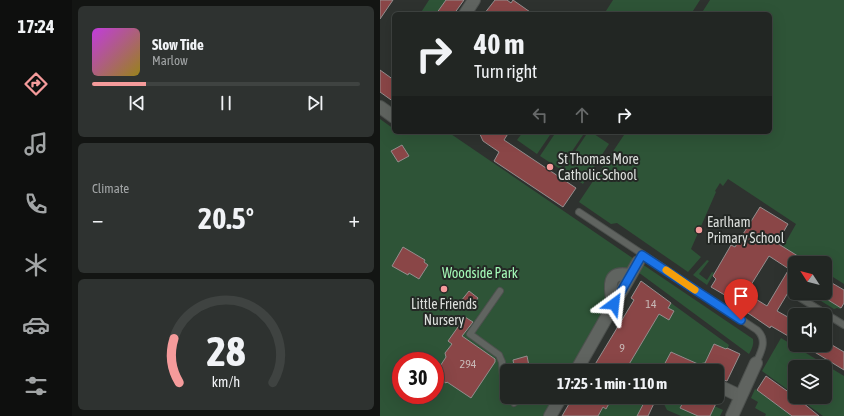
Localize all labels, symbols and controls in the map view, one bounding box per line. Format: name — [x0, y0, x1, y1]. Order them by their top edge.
text: 17:24 — [17, 16, 55, 37]
icon: right — [408, 28, 460, 80]
text: 40 m — [474, 28, 524, 60]
text: Slow Tide — [152, 36, 204, 53]
text: Marlow — [152, 53, 188, 68]
text: Turn right — [474, 61, 537, 82]
icon: directions — [22, 70, 50, 98]
icon: previous — [126, 92, 148, 114]
icon: pause — [215, 92, 237, 114]
icon: next — [304, 92, 326, 114]
icon: left — [529, 104, 551, 126]
icon: ahead — [571, 104, 593, 126]
icon: right — [613, 104, 635, 126]
icon: music — [22, 130, 50, 158]
place label: St Thomas More Catholic School — [558, 151, 639, 183]
marker: St Thomas More Catholic School — [545, 162, 555, 172]
text: Climate — [92, 181, 129, 196]
icon: phone — [22, 190, 50, 218]
text: 20.5° — [198, 201, 254, 235]
text: − — [92, 206, 103, 232]
text: + — [349, 206, 360, 232]
place label: Earlham Primary School — [707, 214, 785, 246]
marker: Earlham Primary School — [694, 225, 704, 235]
icon: climate — [22, 251, 50, 279]
north arrow — [788, 256, 832, 300]
map controls — [788, 256, 832, 404]
park label: Woodside Park — [442, 265, 518, 281]
pin — [724, 279, 758, 320]
position arrow — [593, 283, 635, 325]
marker: Little Friends Nursery — [439, 284, 449, 294]
icon: arrive — [730, 285, 752, 307]
place label: Little Friends Nursery — [411, 296, 477, 328]
house number: 14 — [645, 297, 657, 311]
button: sound — [788, 308, 832, 352]
icon: car — [22, 311, 50, 339]
text: 28 — [206, 326, 246, 374]
house number: 9 — [619, 341, 625, 355]
speed limit sign: 30 — [392, 352, 444, 404]
house number: 294 — [460, 357, 477, 371]
button: layers — [788, 360, 832, 404]
icon: filters — [22, 372, 50, 400]
text: km/h — [212, 373, 240, 389]
text: 17:25 · 1 min · 110 m — [557, 375, 667, 392]

